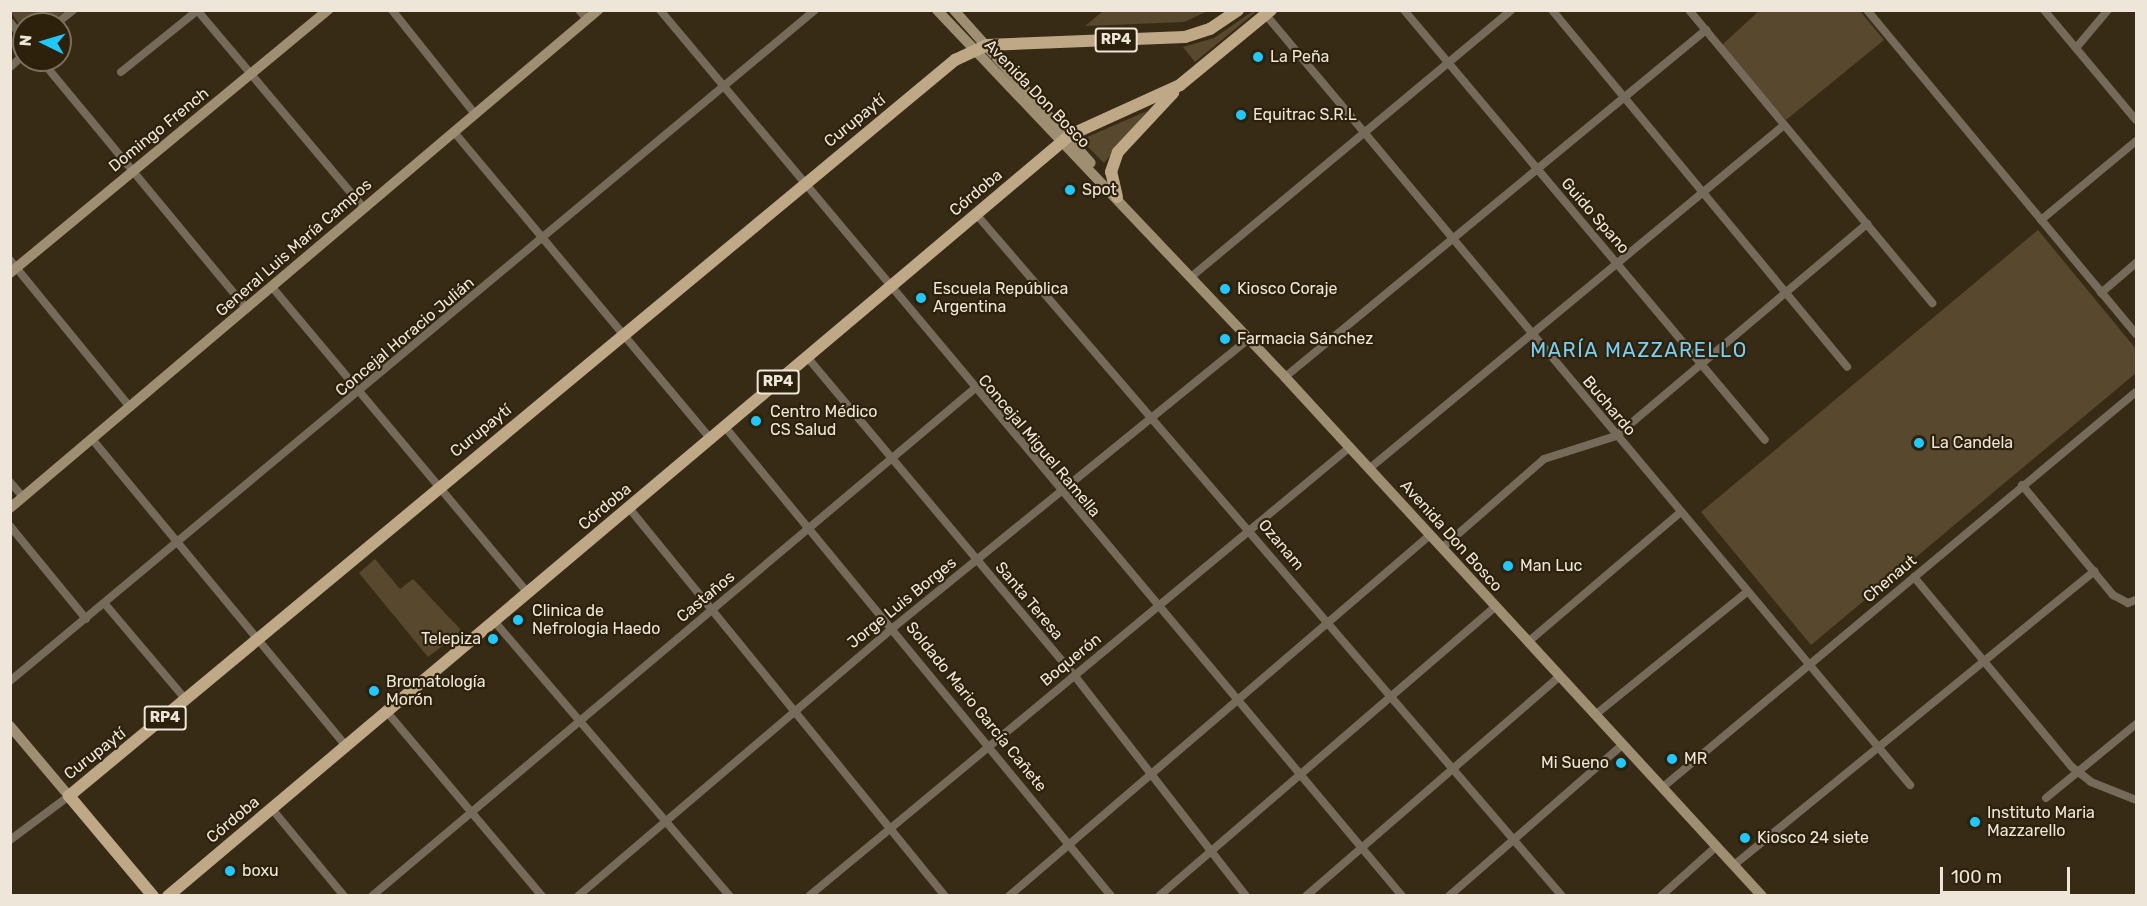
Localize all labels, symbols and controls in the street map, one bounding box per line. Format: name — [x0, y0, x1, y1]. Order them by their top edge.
north arrow — [12, 12, 72, 72]
road number: RP4 — [1094, 28, 1138, 52]
text: N — [16, 34, 36, 47]
street label: Avenida Don Bosco — [980, 36, 1094, 152]
place label: La Peña — [1270, 47, 1329, 67]
marker: La Peña — [1251, 50, 1265, 64]
street label: Domingo French — [105, 84, 213, 176]
street label: Curupaytí — [821, 91, 889, 151]
place label: Equitrac S.R.L — [1253, 105, 1357, 125]
marker: Equitrac S.R.L — [1234, 108, 1248, 122]
street label: Córdoba — [946, 165, 1006, 221]
street label: Guido Spano — [1557, 174, 1633, 258]
street label: General Luis María Campos — [212, 175, 376, 321]
place label: Spot — [1082, 180, 1117, 200]
marker: Spot — [1063, 183, 1077, 197]
street label: Concejal Horacio Julián — [332, 273, 478, 401]
place label: Escuela República Argentina — [933, 279, 1068, 317]
place label: Kiosco Coraje — [1237, 279, 1338, 299]
marker: Kiosco Coraje — [1218, 282, 1232, 296]
marker: Escuela República Argentina — [914, 291, 928, 305]
place label: Farmacia Sánchez — [1237, 329, 1373, 349]
marker: Farmacia Sánchez — [1218, 332, 1232, 346]
district label: MARÍA MAZZARELLO — [1530, 338, 1748, 362]
road number: RP4 — [756, 370, 800, 394]
street label: Concejal Miguel Ramella — [974, 371, 1104, 521]
street label: Buchardo — [1578, 372, 1640, 440]
street label: Curupaytí — [447, 401, 515, 461]
place label: Centro Médico CS Salud — [770, 402, 878, 440]
marker: Centro Médico CS Salud — [747, 412, 765, 430]
place label: La Candela — [1931, 433, 2013, 453]
marker: La Candela — [1912, 436, 1926, 450]
street label: Avenida Don Bosco — [1396, 476, 1506, 596]
street label: Córdoba — [575, 479, 635, 535]
street label: Ozanam — [1254, 516, 1308, 574]
street label: Chenaut — [1859, 551, 1921, 607]
street label: Jorge Luis Borges — [844, 553, 960, 653]
place label: Man Luc — [1520, 556, 1582, 576]
street label: Santa Teresa — [991, 558, 1067, 644]
marker: Man Luc — [1501, 559, 1515, 573]
street label: Castaños — [673, 567, 739, 627]
place label: Clinica de Nefrologia Haedo — [532, 601, 660, 639]
marker: Clinica de Nefrologia Haedo — [509, 611, 527, 629]
street label: Soldado Mario García Cañete — [902, 618, 1050, 796]
place label: Telepiza — [421, 629, 481, 649]
street label: Boquerón — [1037, 630, 1105, 690]
marker: Telepiza — [486, 632, 500, 646]
place label: Bromatología Morón — [386, 672, 486, 710]
marker: Bromatología Morón — [367, 684, 381, 698]
road number: RP4 — [142, 706, 188, 730]
street label: Curupaytí — [60, 724, 130, 784]
place label: MR — [1684, 749, 1707, 769]
marker: MR — [1665, 752, 1679, 766]
place label: Mi Sueno — [1541, 753, 1609, 773]
marker: Mi Sueno — [1614, 756, 1628, 770]
street label: Córdoba — [203, 792, 263, 848]
place label: Instituto Maria Mazzarello — [1987, 803, 2095, 841]
marker: Instituto Maria Mazzarello — [1968, 815, 1982, 829]
place label: Kiosco 24 siete — [1757, 828, 1869, 848]
marker: Kiosco 24 siete — [1738, 831, 1752, 845]
scale bar — [1943, 855, 2074, 893]
place label: boxu — [242, 861, 279, 881]
marker: boxu — [223, 864, 237, 878]
text: 100 m — [1951, 866, 2002, 888]

